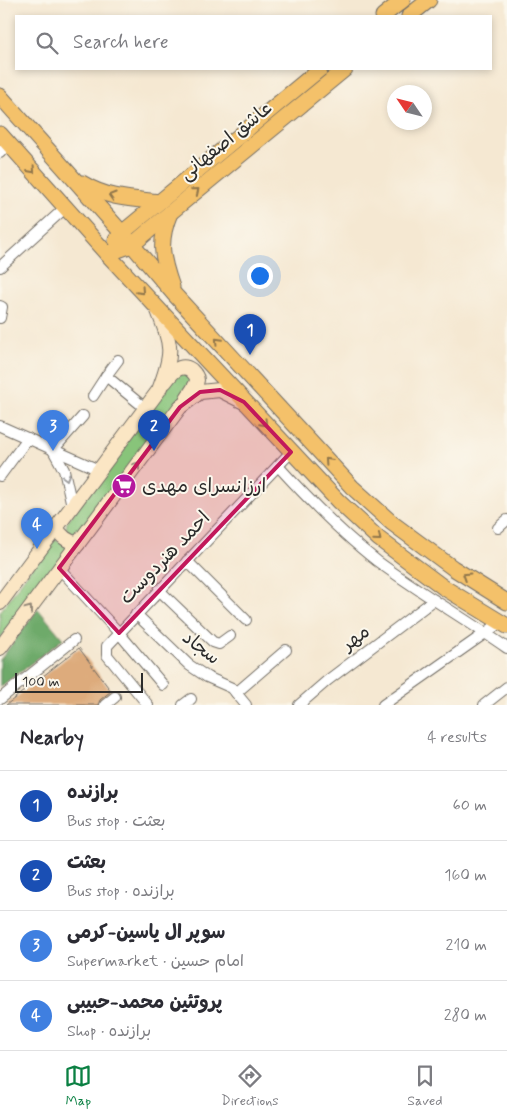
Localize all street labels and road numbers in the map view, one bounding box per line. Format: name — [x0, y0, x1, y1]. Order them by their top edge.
street label: عاشق اصفهانی — [174, 96, 278, 186]
street label: احمد هنردوست — [114, 506, 216, 610]
street label: مهر — [335, 619, 375, 658]
street label: سجاد — [177, 625, 225, 671]

